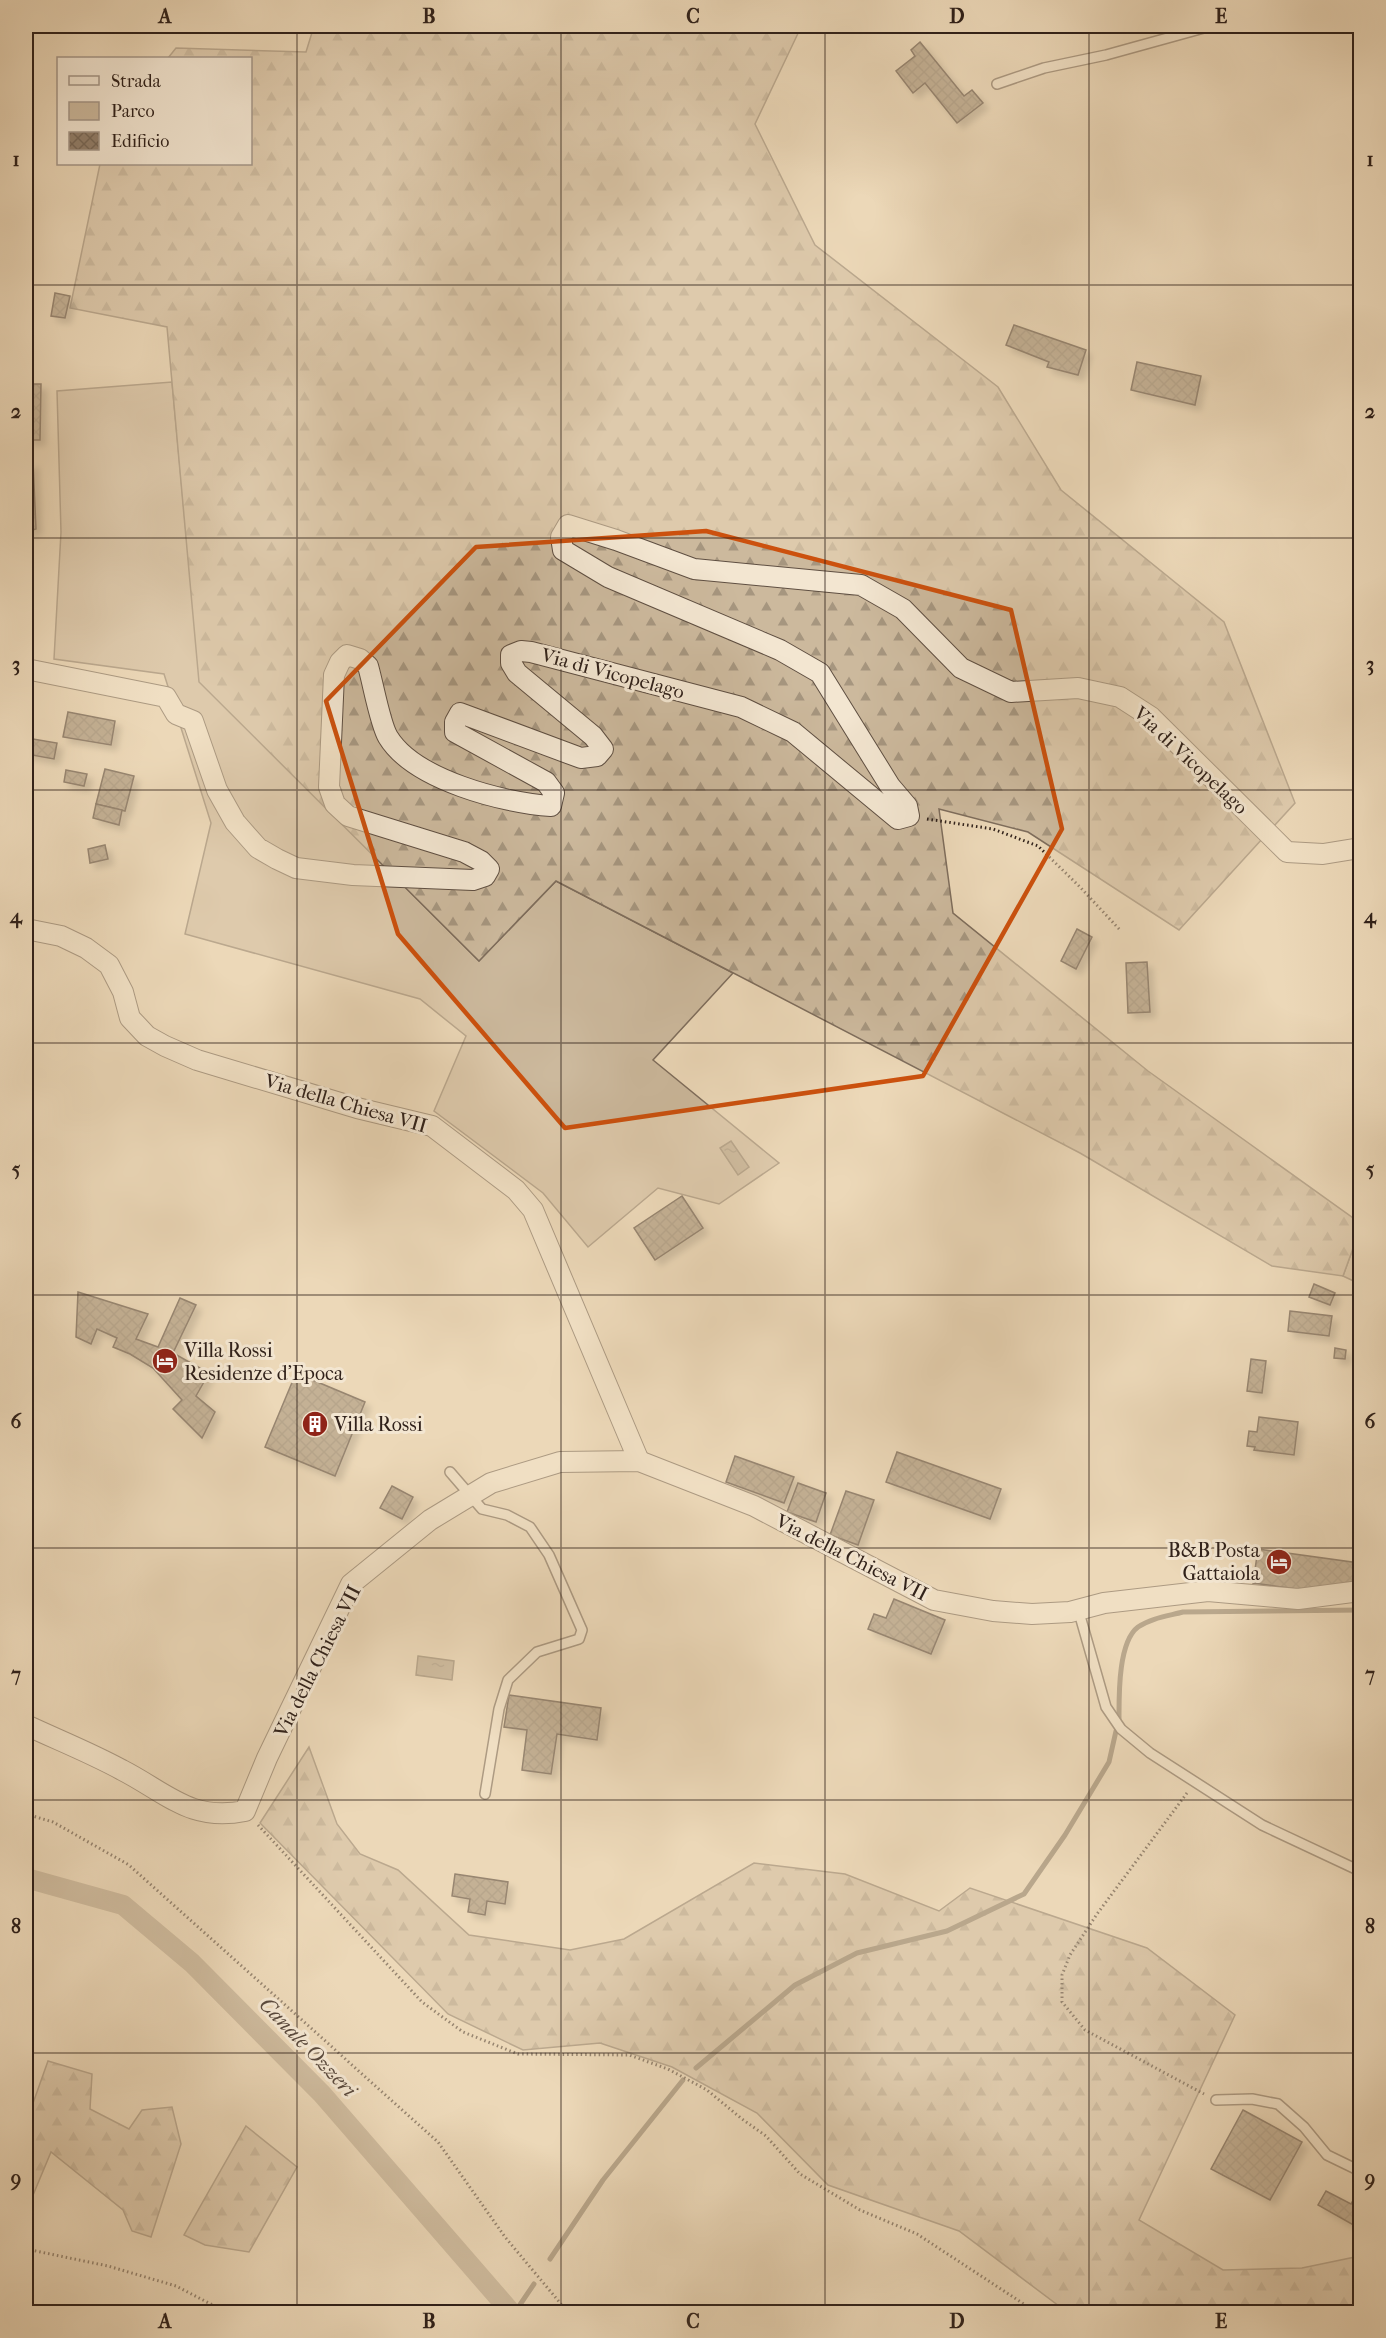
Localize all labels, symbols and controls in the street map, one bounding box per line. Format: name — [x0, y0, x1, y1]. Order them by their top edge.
text: A — [157, 5, 173, 28]
text: B — [422, 5, 436, 28]
text: C — [686, 5, 700, 28]
text: D — [949, 5, 965, 28]
text: E — [1215, 5, 1227, 28]
legend — [57, 57, 252, 165]
text: Strada — [111, 71, 162, 92]
text: Parco — [111, 101, 155, 122]
text: Edificio — [111, 131, 169, 152]
text: 1 — [12, 148, 20, 171]
text: 1 — [1366, 148, 1374, 171]
text: 2 — [11, 400, 21, 423]
text: 2 — [1365, 400, 1375, 423]
street label: Via di Vicopelago — [538, 643, 687, 704]
text: 3 — [12, 653, 20, 676]
text: 3 — [1366, 653, 1374, 676]
street label: Via di Vicopelago — [1128, 701, 1252, 819]
text: 4 — [9, 905, 23, 929]
text: 4 — [1363, 905, 1377, 929]
street label: Via della Chiesa VII — [261, 1069, 430, 1138]
text: 5 — [12, 1158, 21, 1181]
text: 5 — [1366, 1158, 1375, 1181]
place label: Villa Rossi Residenze d'Epoca — [183, 1339, 344, 1385]
hotel icon: Villa Rossi Residenze d'Epoca — [150, 1346, 180, 1376]
building icon: Villa Rossi — [300, 1409, 330, 1439]
text: 6 — [11, 1410, 23, 1433]
text: 6 — [1365, 1410, 1377, 1433]
place label: Villa Rossi — [333, 1413, 423, 1436]
street label: Via della Chiesa VII — [771, 1509, 932, 1606]
place label: B&B Posta Gattaiola — [1168, 1539, 1261, 1585]
hotel icon: B&B Posta Gattaiola — [1264, 1547, 1294, 1577]
street label: Via della Chiesa VII — [269, 1581, 366, 1742]
text: 7 — [10, 1663, 21, 1686]
text: 7 — [1364, 1663, 1375, 1686]
text: 8 — [11, 1915, 21, 1938]
text: 8 — [1365, 1915, 1375, 1938]
water label: Canale Ozzeri — [255, 1992, 363, 2103]
text: 9 — [10, 2168, 21, 2191]
text: 9 — [1364, 2168, 1375, 2191]
text: A — [157, 2310, 173, 2333]
text: B — [422, 2310, 436, 2333]
text: C — [686, 2310, 700, 2333]
text: D — [949, 2310, 965, 2333]
text: E — [1215, 2310, 1227, 2333]

